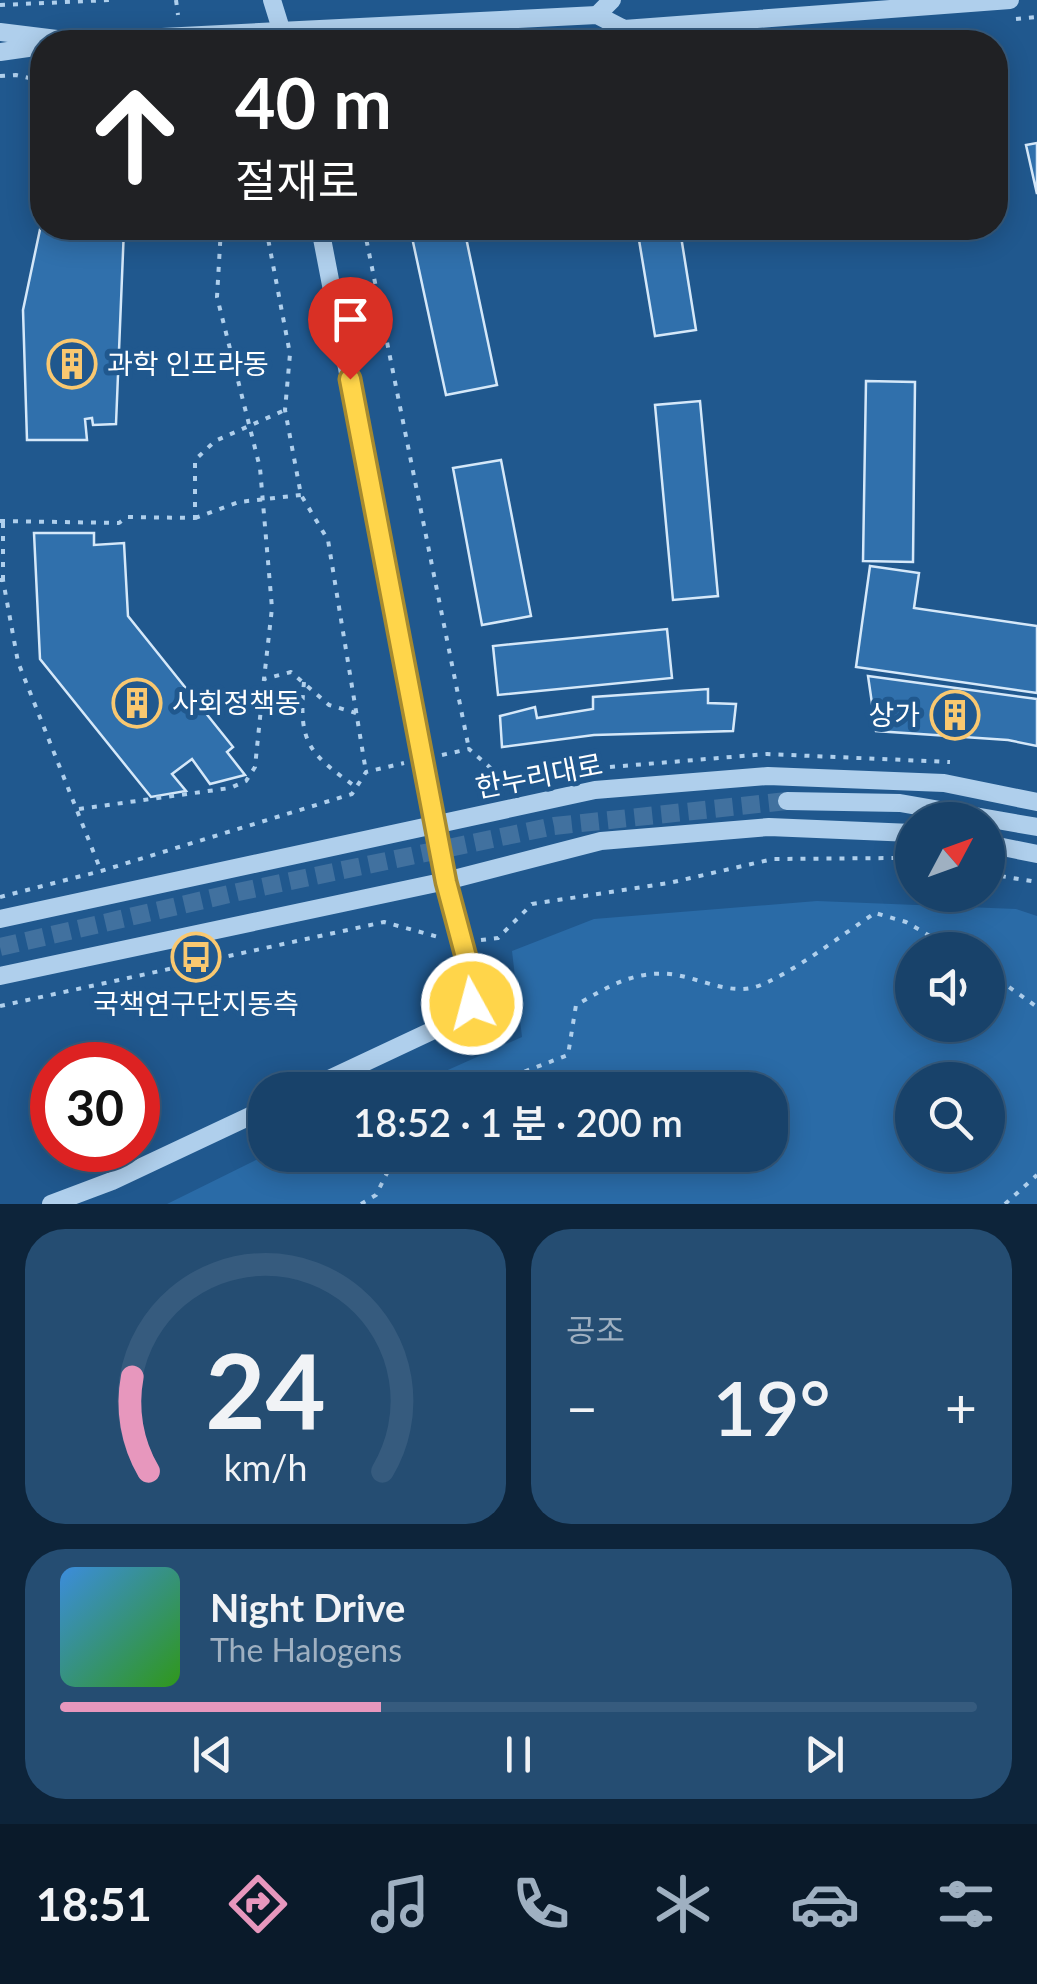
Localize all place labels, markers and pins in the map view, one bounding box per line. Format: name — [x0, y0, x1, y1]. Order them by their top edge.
pin — [308, 277, 393, 380]
building icon: 과학 인프라동 — [46, 338, 98, 390]
place label: 과학 인프라동 — [107, 346, 269, 380]
building icon: 사회정책동 — [111, 677, 163, 729]
place label: 사회정책동 — [172, 685, 301, 719]
building icon: 상가 — [929, 689, 981, 741]
place label: 상가 — [868, 697, 920, 731]
bus stop icon: 국책연구단지동측 — [170, 931, 222, 983]
place label: 국책연구단지동측 — [93, 986, 299, 1020]

